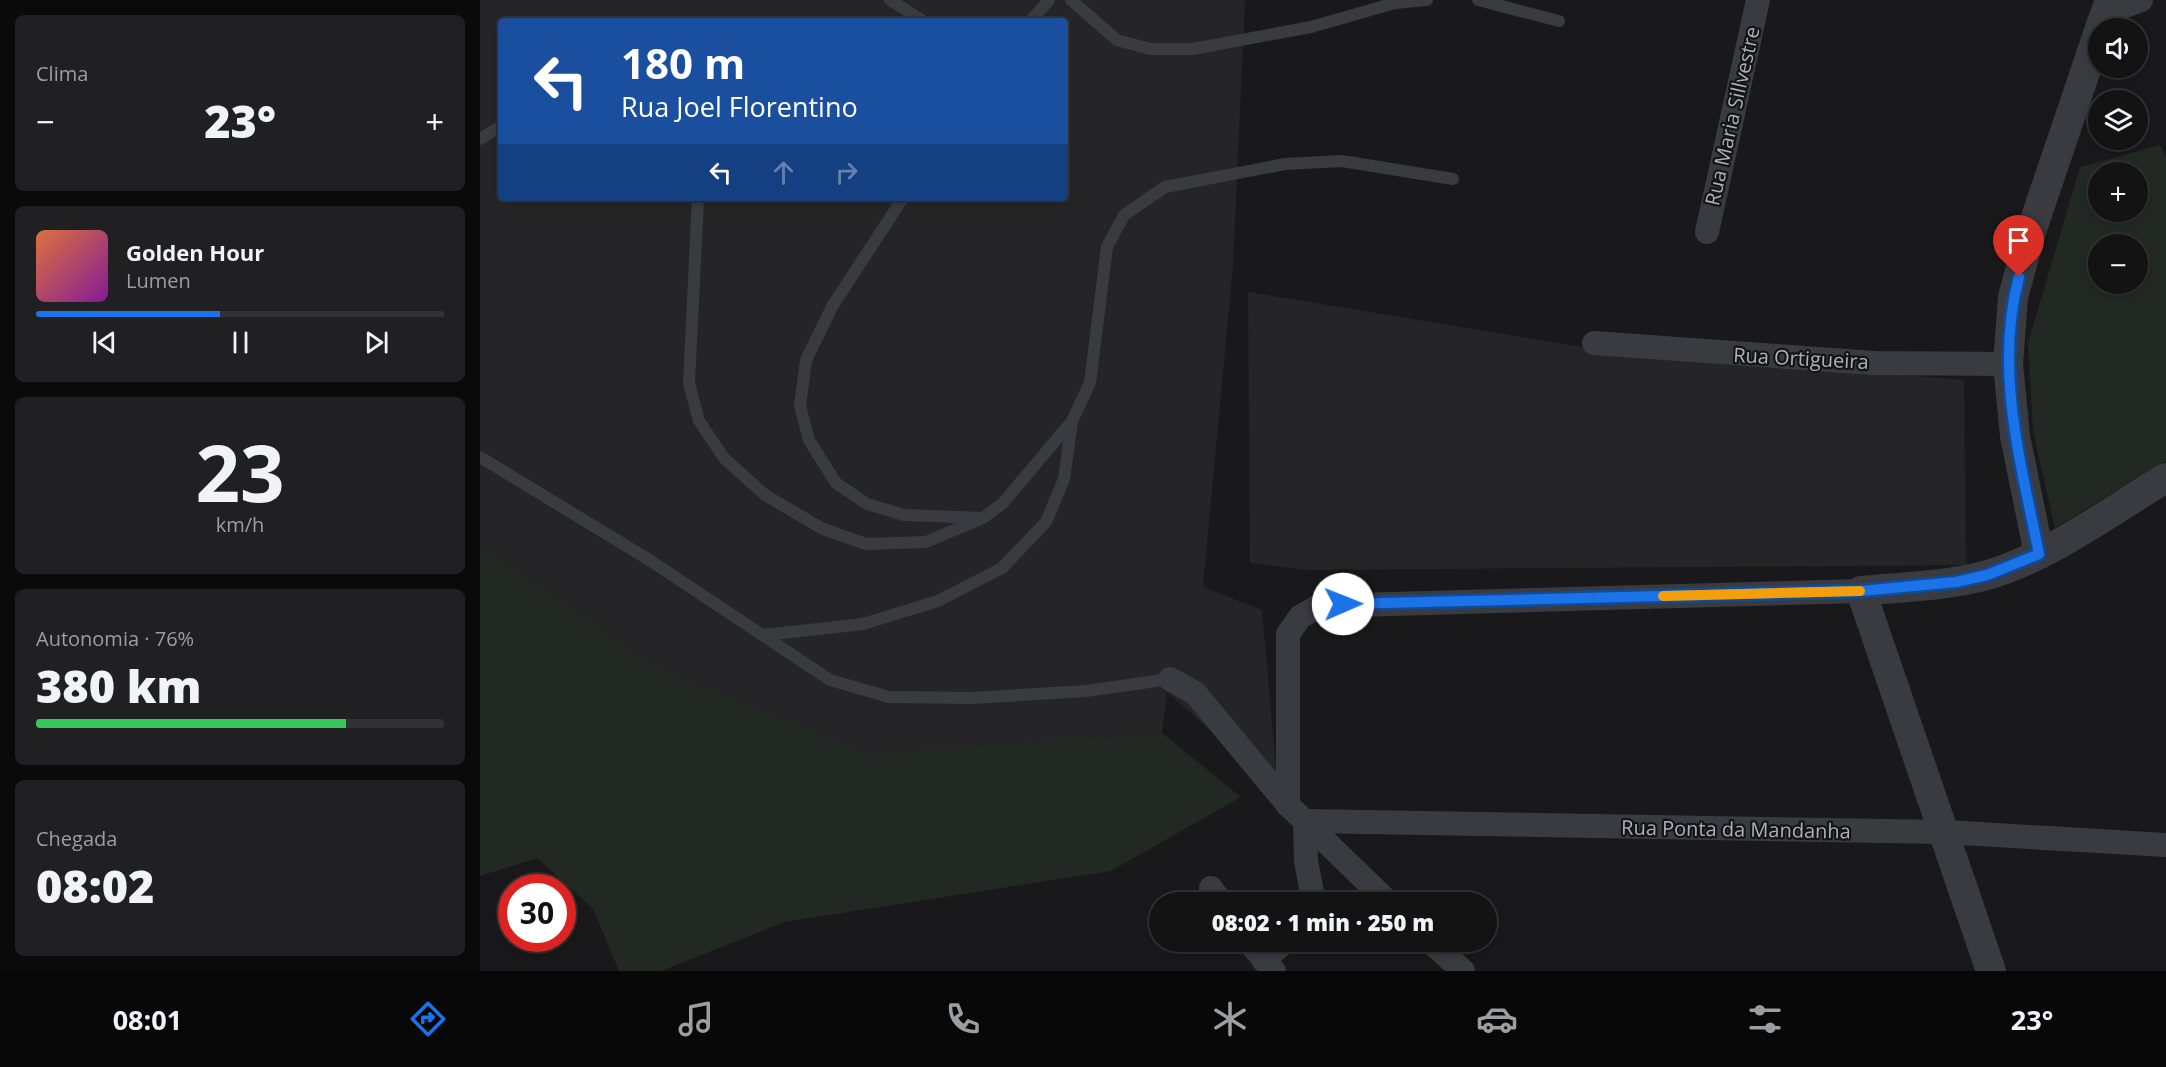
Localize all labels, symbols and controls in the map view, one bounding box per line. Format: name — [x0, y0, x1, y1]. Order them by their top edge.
map controls — [2088, 18, 2148, 294]
button: sound — [2088, 18, 2148, 78]
street label: Rua Maria Sillvestre — [1698, 24, 1766, 208]
text: 180 m — [621, 34, 745, 91]
icon: left — [522, 42, 600, 120]
text: Clima — [36, 60, 88, 87]
text: Rua Joel Florentino — [621, 88, 858, 125]
text: 23° — [204, 90, 276, 151]
button: layers — [2088, 90, 2148, 150]
text: − — [36, 99, 55, 144]
text: + — [425, 99, 444, 144]
icon: left — [704, 156, 737, 189]
icon: ahead — [767, 156, 800, 189]
icon: right — [830, 156, 863, 189]
button: + — [2088, 162, 2148, 222]
pin — [1993, 215, 2044, 277]
icon: arrive — [2002, 224, 2035, 257]
button: − — [2088, 234, 2148, 294]
text: Golden Hour — [126, 237, 264, 267]
text: Lumen — [126, 267, 191, 294]
icon: previous — [88, 326, 121, 359]
icon: pause — [224, 326, 257, 359]
icon: next — [360, 326, 393, 359]
street label: Rua Ortigueira — [1733, 341, 1869, 375]
text: 23 — [195, 419, 285, 525]
text: km/h — [216, 511, 264, 538]
position arrow — [1311, 572, 1375, 636]
text: Autonomia · 76% — [36, 625, 194, 652]
text: 380 km — [36, 655, 201, 716]
street label: Rua Ponta da Mandanha — [1621, 813, 1851, 845]
text: Chegada — [36, 825, 117, 852]
text: 08:02 — [36, 855, 154, 916]
speed limit sign: 30 — [498, 874, 576, 952]
text: 08:02 · 1 min · 250 m — [1212, 907, 1434, 937]
icon: directions — [407, 998, 449, 1040]
icon: music — [675, 998, 717, 1040]
icon: phone — [942, 998, 984, 1040]
icon: climate — [1209, 998, 1251, 1040]
icon: car — [1476, 998, 1518, 1040]
icon: filters — [1744, 998, 1786, 1040]
text: 08:01 — [113, 1001, 182, 1038]
text: 23° — [2011, 1001, 2053, 1038]

